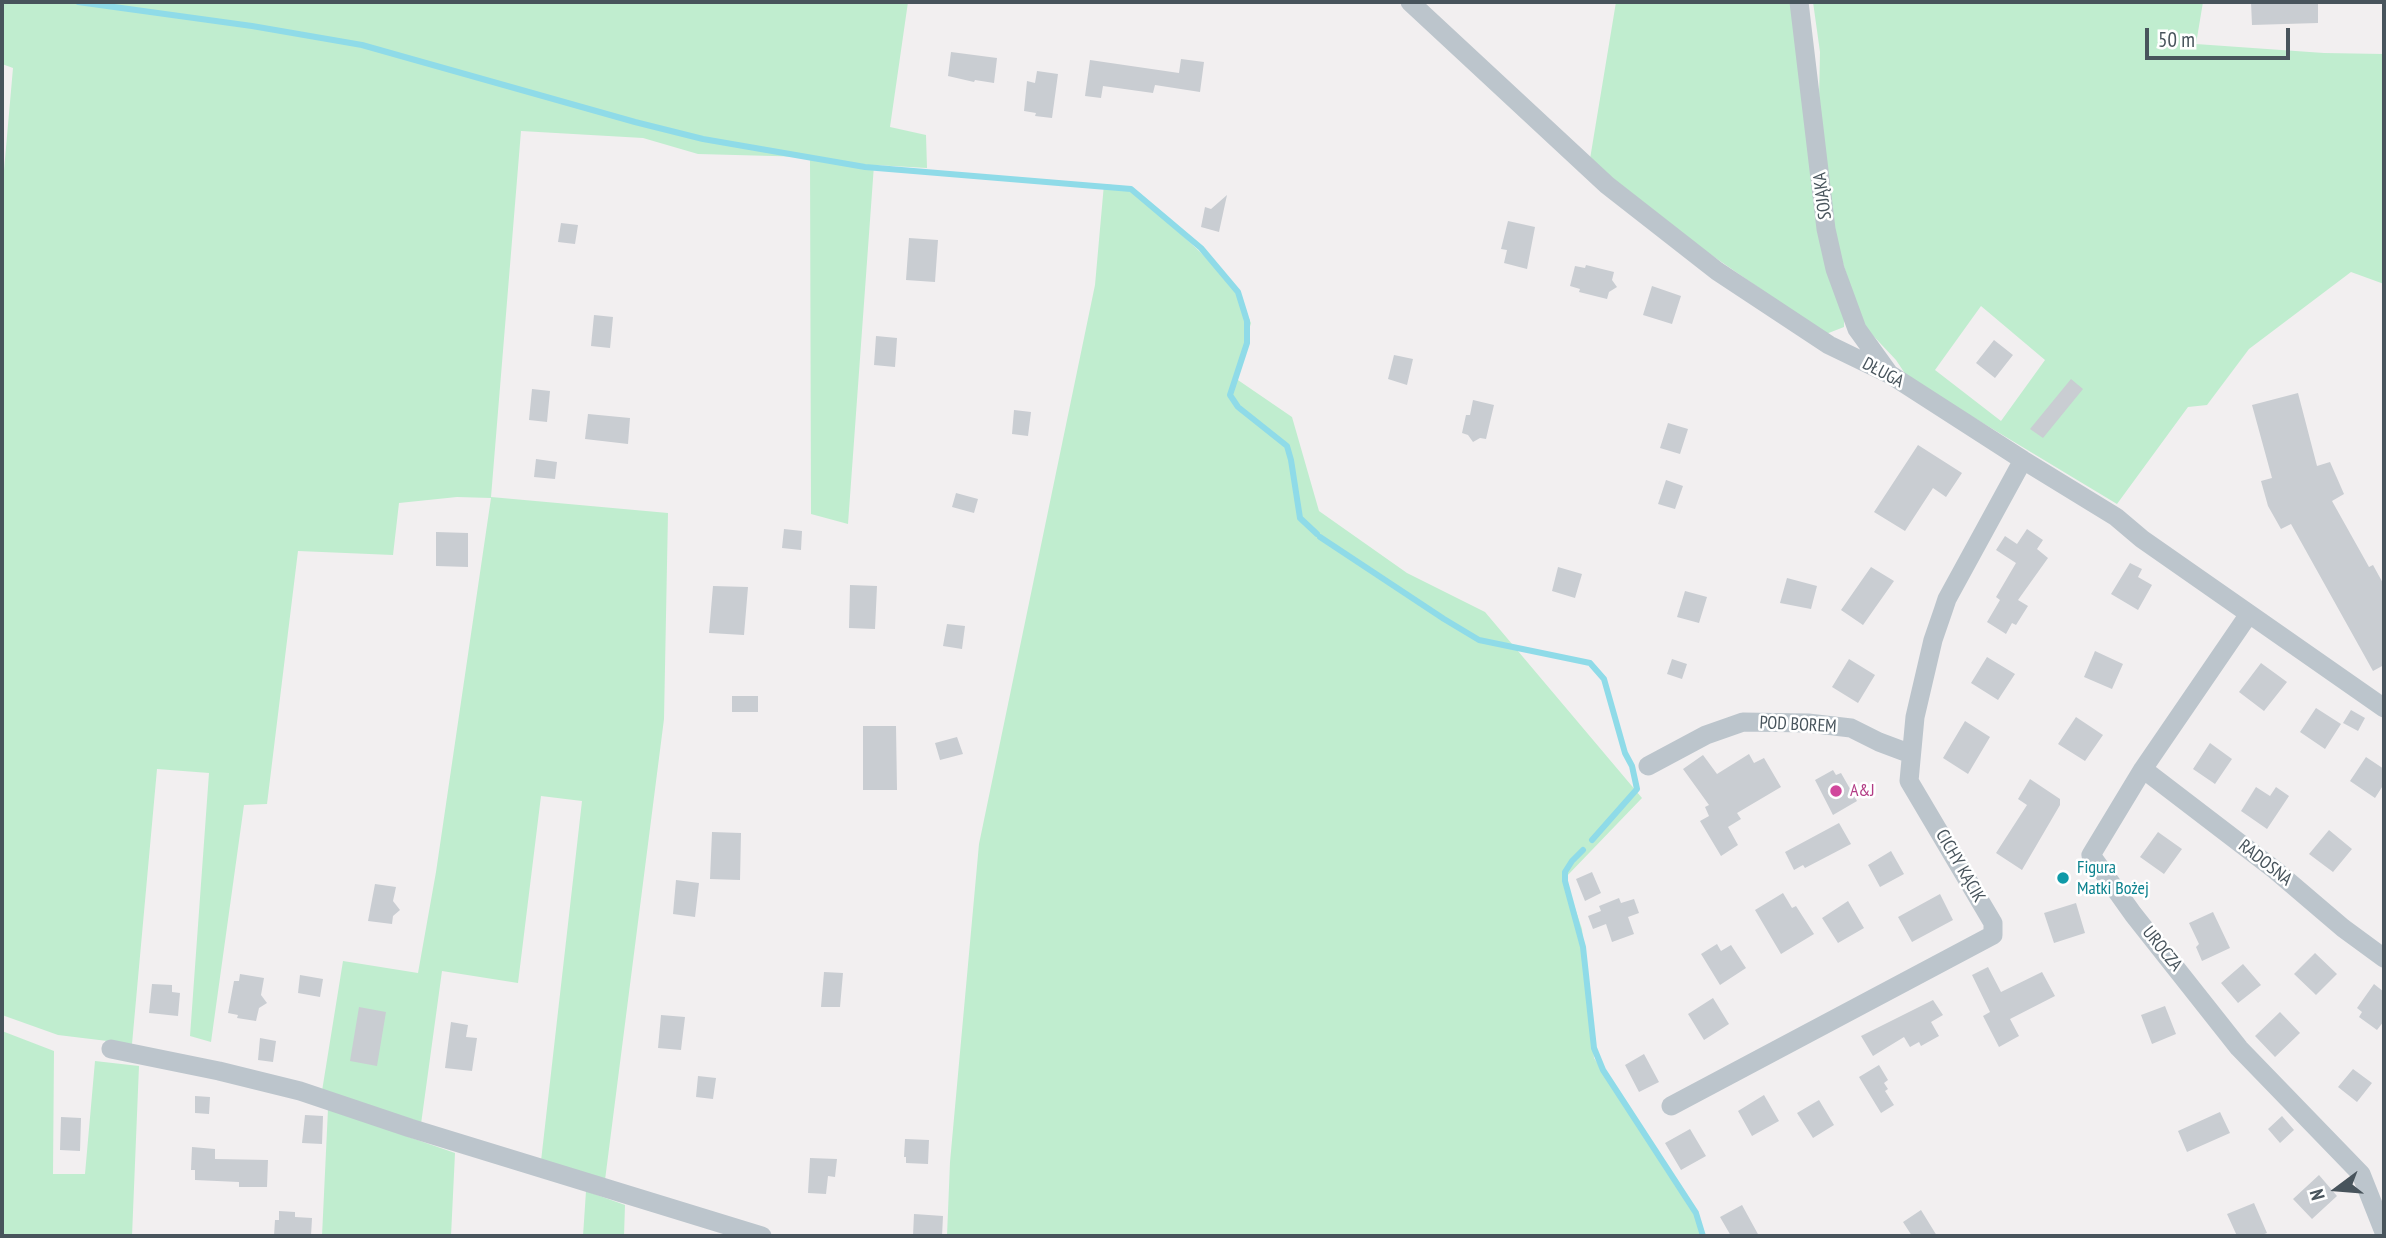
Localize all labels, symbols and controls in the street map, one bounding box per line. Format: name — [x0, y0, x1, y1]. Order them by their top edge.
scale bar — [2148, 14, 2293, 58]
text: 50 m — [2158, 26, 2195, 53]
street label: SOJĄKA — [1809, 171, 1837, 221]
street label: DŁUGA — [1859, 353, 1907, 393]
street label: POD BOREM — [1759, 712, 1837, 738]
place label: A&J — [1850, 780, 1875, 802]
marker: A&J — [1828, 783, 1844, 799]
street label: CICHY KĄCIK — [1931, 826, 1989, 906]
street label: RADOSNA — [2234, 835, 2296, 891]
place label: Figura Matki Bożej — [2077, 857, 2149, 900]
marker: Figura Matki Bożej — [2055, 870, 2071, 886]
street label: UROCZA — [2137, 922, 2187, 976]
north arrow — [2302, 1154, 2372, 1224]
text: N — [2304, 1187, 2330, 1203]

